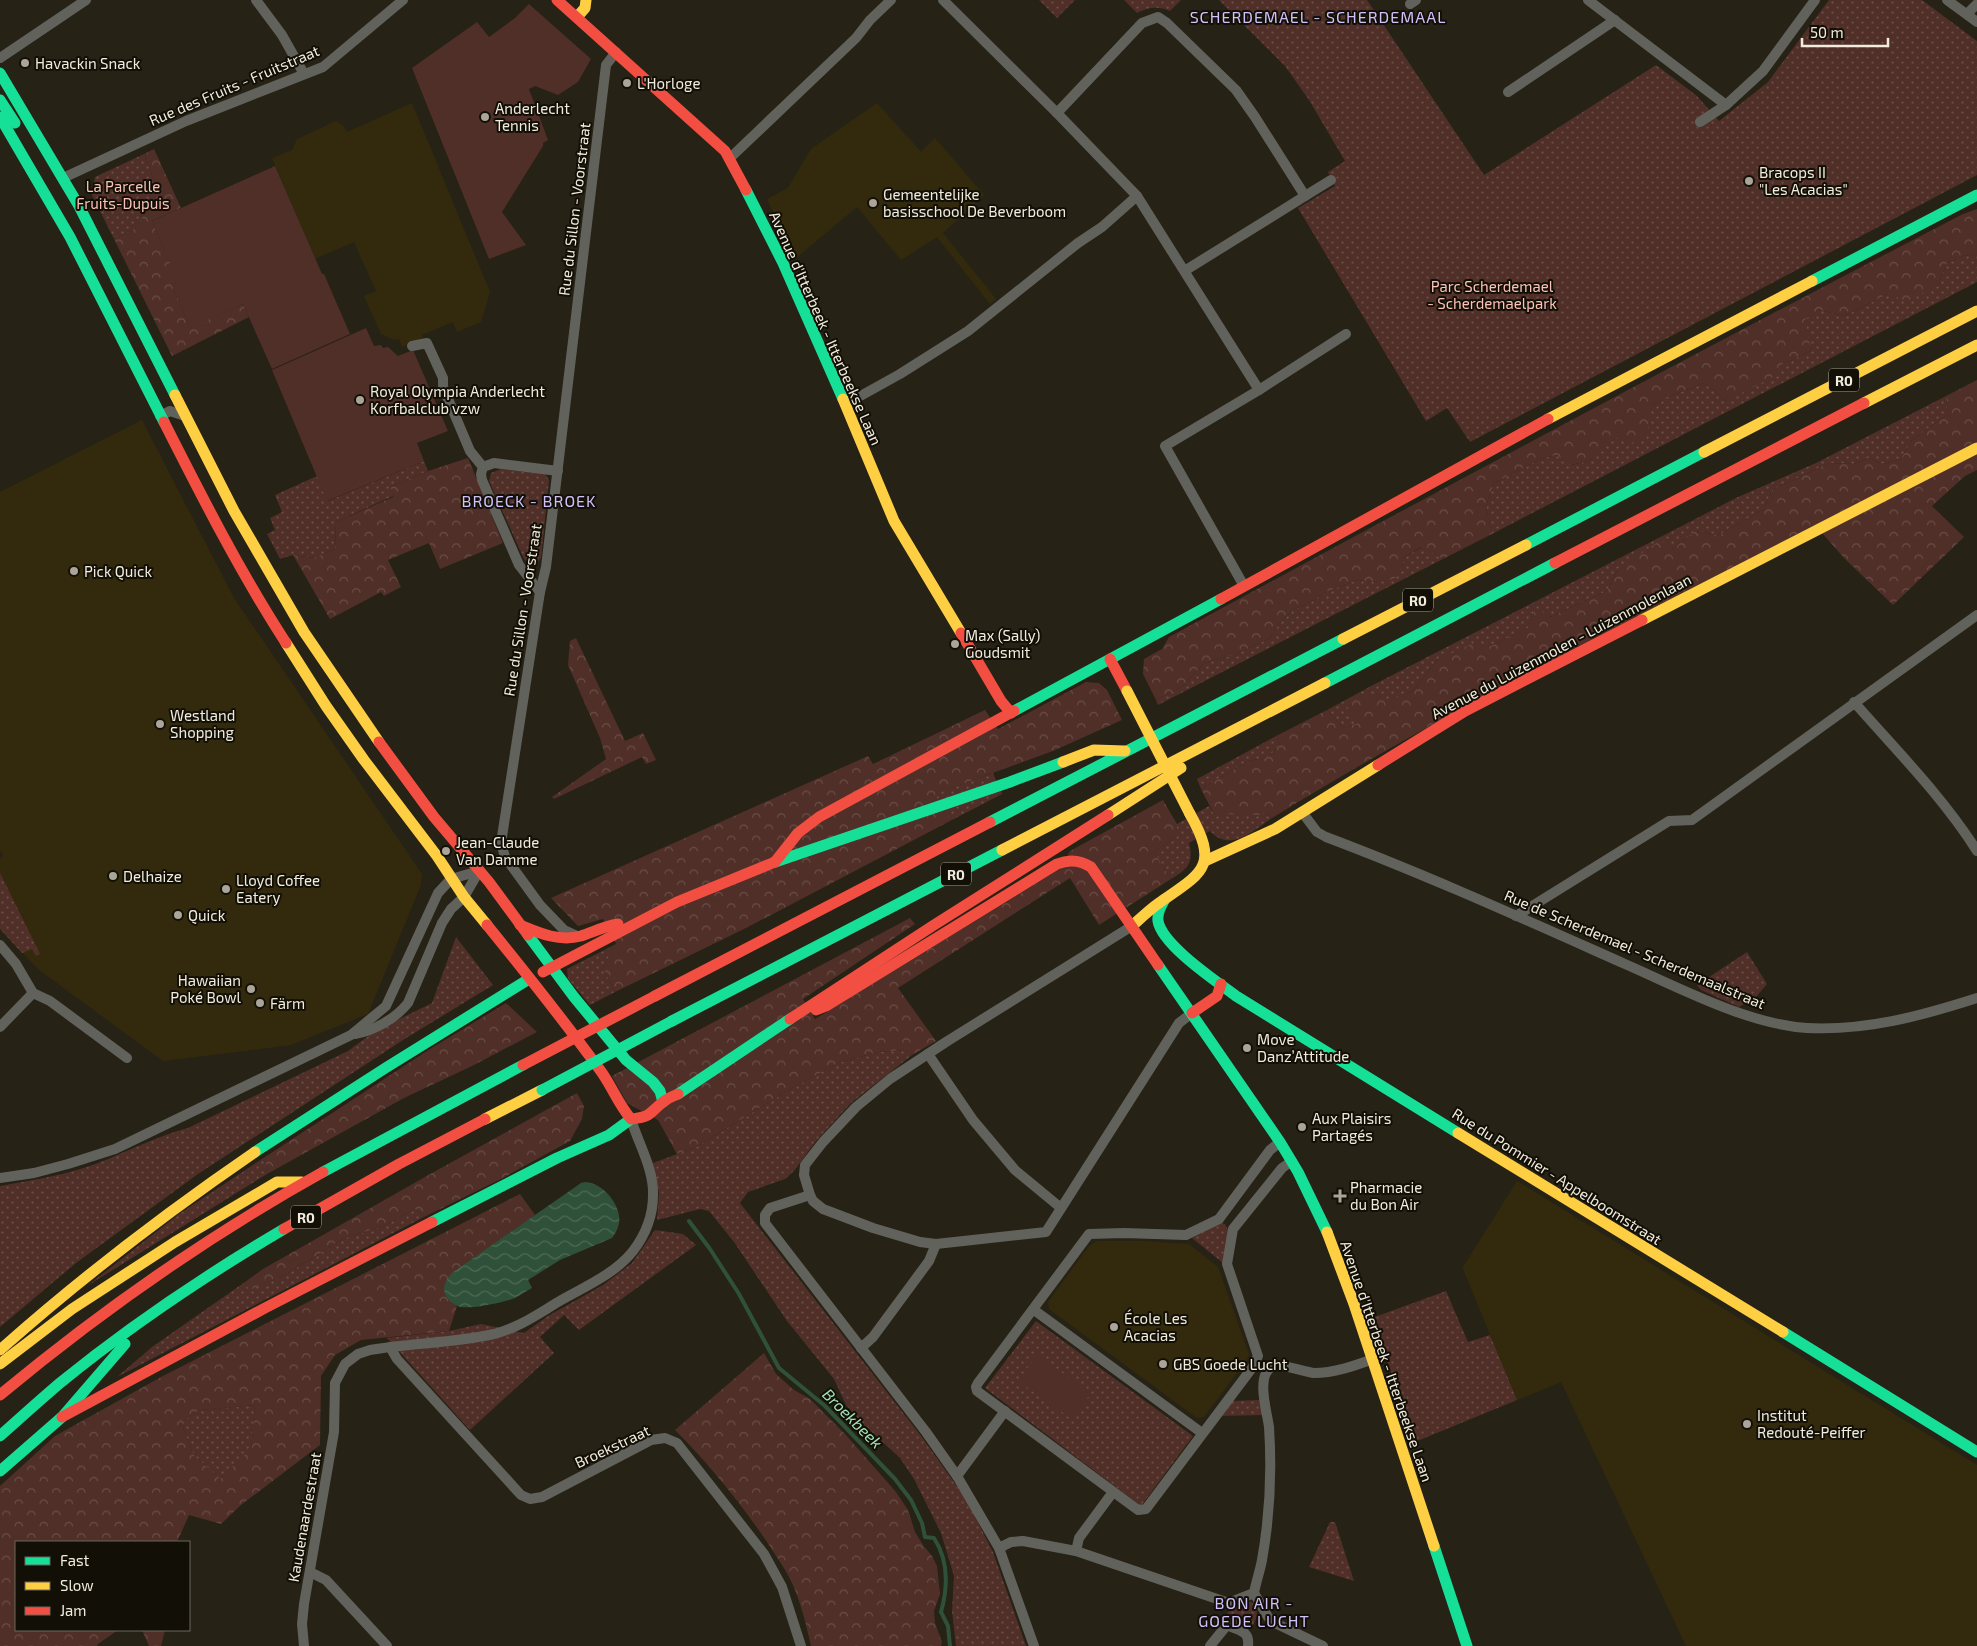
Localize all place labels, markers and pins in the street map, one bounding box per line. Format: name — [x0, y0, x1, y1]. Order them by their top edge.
place label: Havackin Snack — [35, 54, 141, 72]
marker: Havackin Snack — [19, 57, 31, 69]
place label: L'Horloge — [637, 74, 700, 92]
marker: L'Horloge — [621, 77, 633, 89]
place label: Anderlecht Tennis — [495, 99, 570, 134]
marker: Anderlecht Tennis — [479, 111, 491, 123]
place label: Bracops II "Les Acacias" — [1759, 163, 1848, 198]
marker: Bracops II "Les Acacias" — [1743, 175, 1755, 187]
place label: Gemeentelijke basisschool De Beverboom — [883, 185, 1066, 220]
marker: Gemeentelijke basisschool De Beverboom — [867, 197, 879, 209]
place label: Royal Olympia Anderlecht Korfbalclub vzw — [370, 382, 545, 417]
marker: Royal Olympia Anderlecht Korfbalclub vzw — [354, 394, 366, 406]
place label: Pick Quick — [84, 562, 152, 581]
marker: Pick Quick — [68, 565, 80, 577]
place label: Max (Sally) Goudsmit — [965, 626, 1040, 661]
marker: Max (Sally) Goudsmit — [949, 638, 961, 650]
place label: Westland Shopping — [170, 706, 235, 741]
marker: Westland Shopping — [154, 718, 166, 730]
place label: Jean-Claude Van Damme — [456, 833, 539, 868]
marker: Jean-Claude Van Damme — [440, 845, 452, 857]
place label: Delhaize — [123, 867, 182, 885]
marker: Delhaize — [107, 870, 119, 882]
place label: Lloyd Coffee Eatery — [236, 871, 320, 906]
marker: Lloyd Coffee Eatery — [220, 883, 232, 895]
place label: Quick — [188, 906, 226, 925]
marker: Quick — [172, 909, 184, 921]
place label: Hawaiian Poké Bowl — [170, 971, 242, 1006]
marker: Hawaiian Poké Bowl — [245, 983, 257, 995]
place label: Färm — [270, 994, 305, 1012]
marker: Färm — [254, 997, 266, 1009]
place label: Move Danz’Attitude — [1257, 1030, 1349, 1065]
marker: Move Danz’Attitude — [1241, 1042, 1253, 1054]
place label: Aux Plaisirs Partagés — [1312, 1109, 1391, 1144]
marker: Aux Plaisirs Partagés — [1296, 1121, 1308, 1133]
place label: Pharmacie du Bon Air — [1350, 1178, 1422, 1213]
marker: Pharmacie du Bon Air — [1334, 1190, 1346, 1202]
place label: École Les Acacias — [1124, 1309, 1187, 1344]
marker: École Les Acacias — [1108, 1321, 1120, 1333]
place label: GBS Goede Lucht — [1173, 1355, 1288, 1373]
marker: GBS Goede Lucht — [1157, 1358, 1169, 1370]
place label: Institut Redouté-Peiffer — [1757, 1406, 1866, 1441]
marker: Institut Redouté-Peiffer — [1741, 1418, 1753, 1430]

